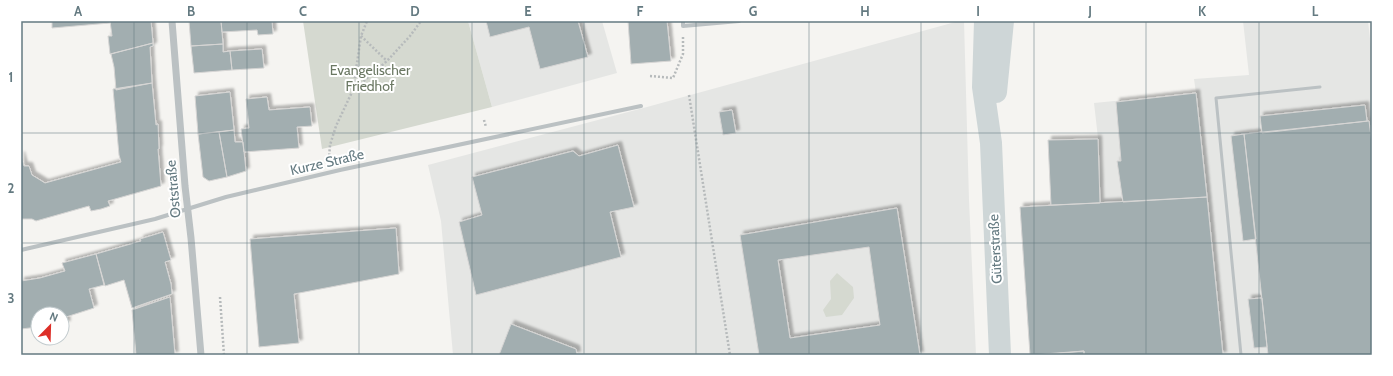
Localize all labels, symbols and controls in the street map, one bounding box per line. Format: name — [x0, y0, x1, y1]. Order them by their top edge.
text: A — [74, 3, 83, 19]
text: B — [187, 3, 195, 19]
text: C — [299, 3, 307, 19]
text: D — [410, 3, 420, 19]
text: E — [524, 3, 532, 19]
text: F — [637, 3, 644, 19]
text: G — [749, 3, 758, 19]
text: H — [860, 3, 870, 19]
text: I — [976, 3, 980, 19]
text: J — [1087, 3, 1092, 19]
text: K — [1198, 3, 1207, 19]
text: L — [1312, 3, 1319, 19]
park label: Evangelischer Friedhof — [330, 61, 411, 95]
text: 1 — [9, 69, 13, 85]
street label: Kurze Straße — [288, 145, 366, 179]
street label: Oststraße — [162, 159, 184, 219]
text: 2 — [8, 180, 15, 196]
street label: Güterstraße — [984, 214, 1006, 284]
text: 3 — [7, 290, 15, 306]
north arrow — [30, 306, 70, 346]
text: N — [48, 309, 60, 325]

